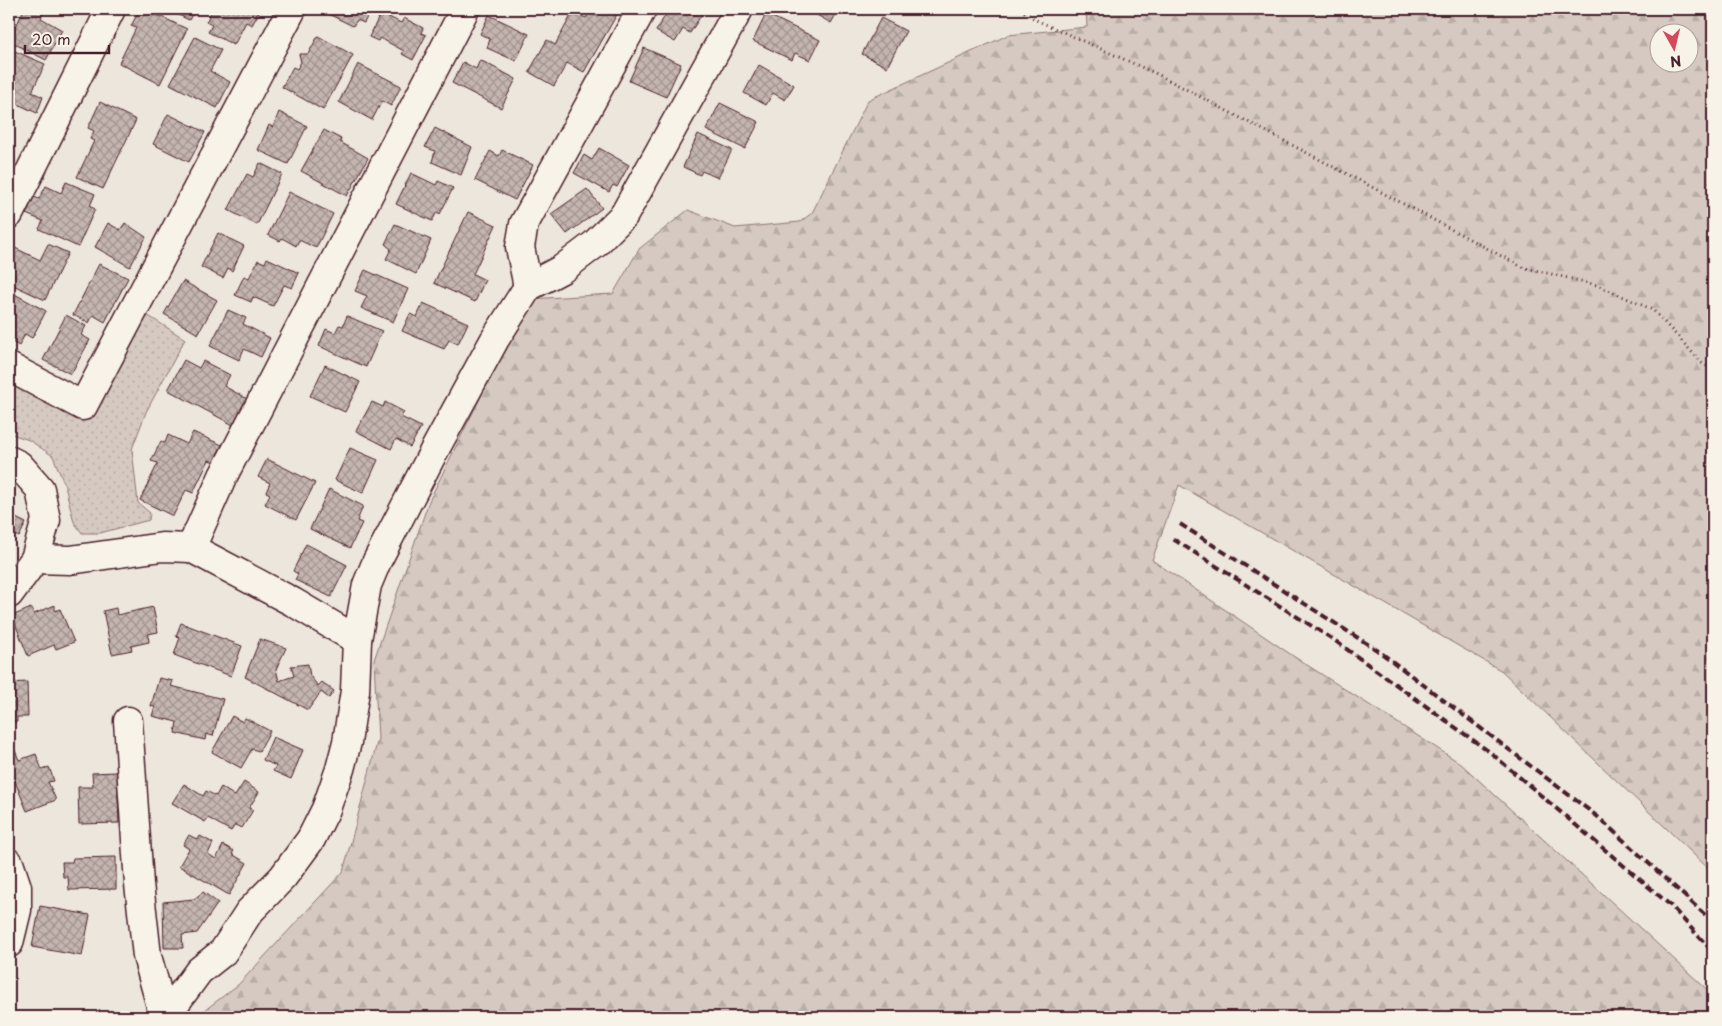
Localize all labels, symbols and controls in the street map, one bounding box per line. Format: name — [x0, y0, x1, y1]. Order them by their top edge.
scale bar — [25, 22, 109, 54]
north arrow — [1650, 22, 1700, 72]
text: 20 m — [32, 27, 71, 50]
text: N — [1669, 50, 1683, 73]

